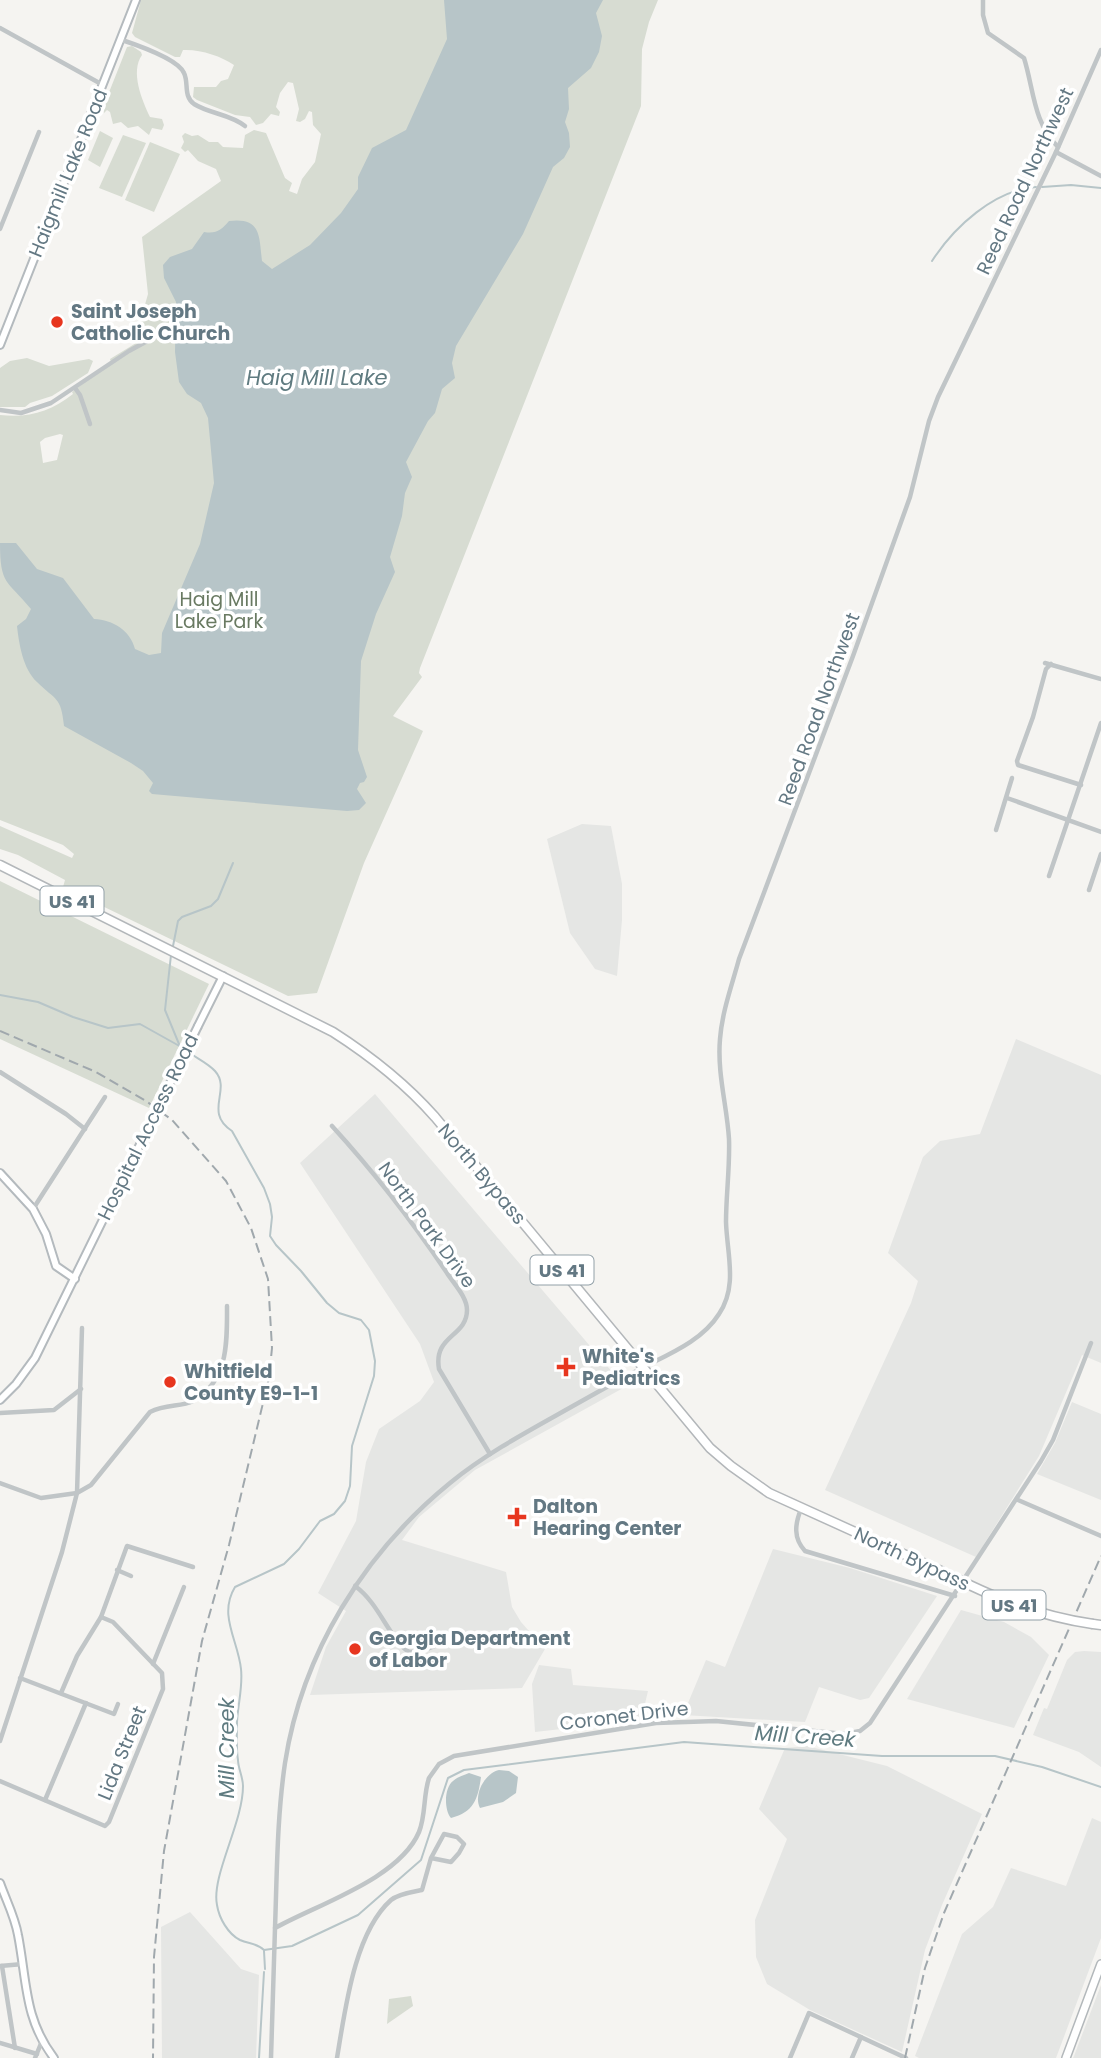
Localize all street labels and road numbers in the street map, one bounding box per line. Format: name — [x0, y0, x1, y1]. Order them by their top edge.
street label: Reed Road Northwest — [970, 83, 1080, 279]
street label: Haigmill Lake Road — [22, 85, 114, 261]
street label: Reed Road Northwest — [772, 609, 866, 809]
road number: US 41 — [41, 887, 104, 916]
street label: Hospital Access Road — [91, 1029, 205, 1225]
street label: North Bypass — [432, 1118, 532, 1230]
street label: North Park Drive — [372, 1156, 482, 1294]
road number: US 41 — [530, 1255, 594, 1284]
street label: North Bypass — [850, 1520, 974, 1598]
road number: US 41 — [982, 1590, 1046, 1620]
street label: Coronet Drive — [558, 1695, 690, 1737]
street label: Lida Street — [91, 1702, 153, 1804]

